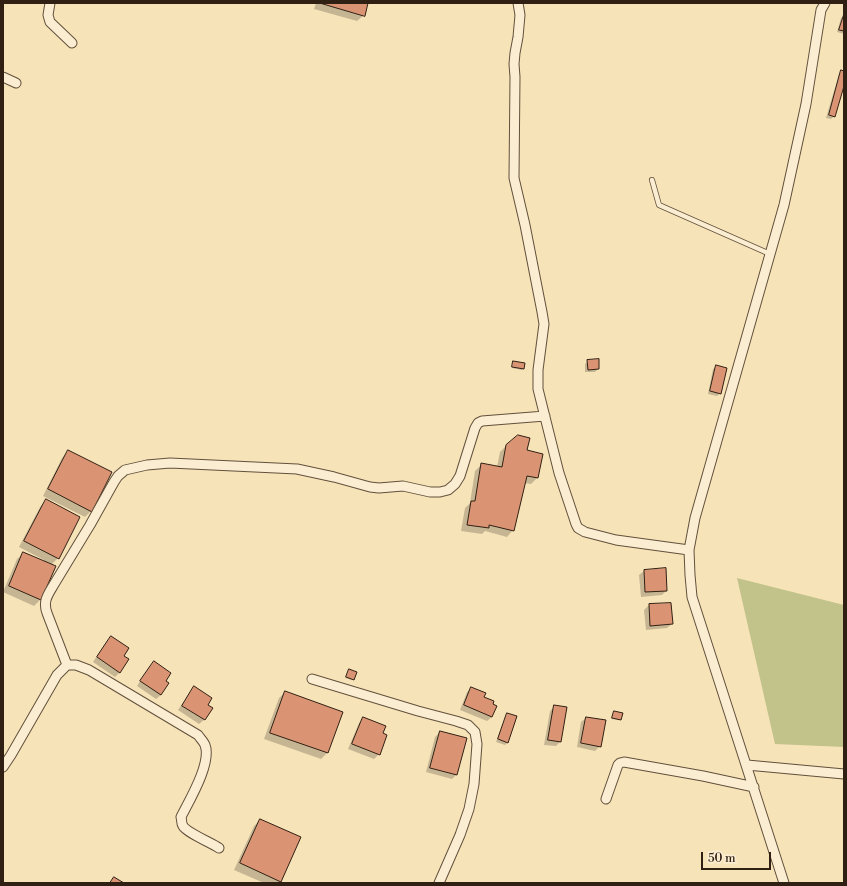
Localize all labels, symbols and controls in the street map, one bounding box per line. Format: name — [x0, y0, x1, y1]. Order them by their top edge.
scale bar — [703, 844, 773, 870]
text: 50 m — [708, 851, 736, 866]

